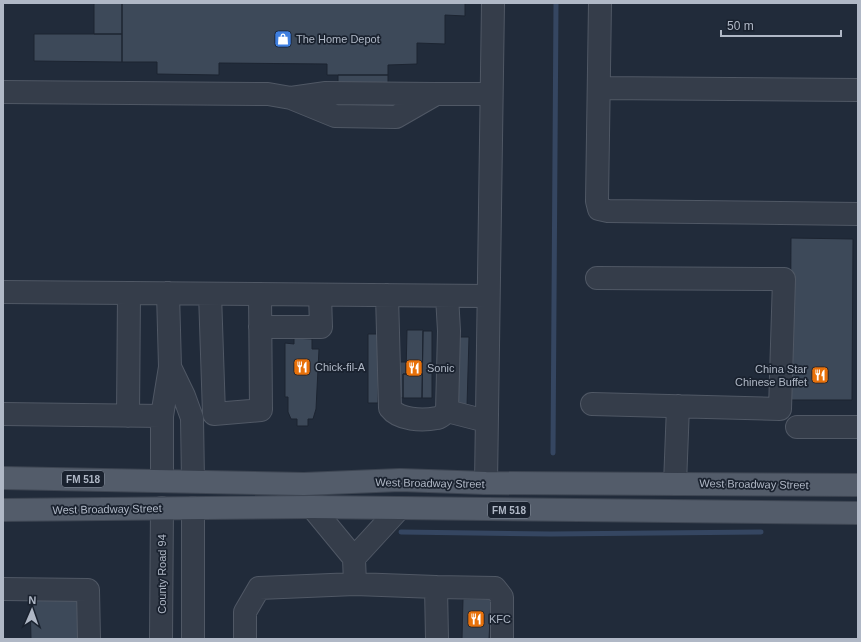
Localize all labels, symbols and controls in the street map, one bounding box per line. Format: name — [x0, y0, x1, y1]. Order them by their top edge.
scale bar — [721, 12, 841, 38]
text: 50 m — [727, 19, 754, 33]
shop icon: The Home Depot — [273, 29, 293, 49]
place label: The Home Depot — [296, 33, 380, 45]
restaurant icon: Chick-fil-A — [292, 357, 312, 377]
restaurant icon: Sonic — [404, 358, 424, 378]
place label: Chick-fil-A — [315, 361, 366, 373]
place label: Sonic — [427, 362, 455, 374]
place label: China Star Chinese Buffet — [735, 363, 807, 388]
restaurant icon: China Star Chinese Buffet — [810, 365, 830, 385]
road number: FM 518 — [62, 471, 104, 487]
street label: West Broadway Street — [375, 476, 485, 490]
street label: West Broadway Street — [699, 477, 809, 491]
street label: West Broadway Street — [52, 502, 162, 516]
road number: FM 518 — [488, 502, 530, 518]
street label: County Road 94 — [156, 534, 168, 614]
north arrow — [12, 590, 52, 630]
text: N — [28, 594, 37, 606]
restaurant icon: KFC — [466, 609, 486, 629]
place label: KFC — [489, 613, 511, 625]

